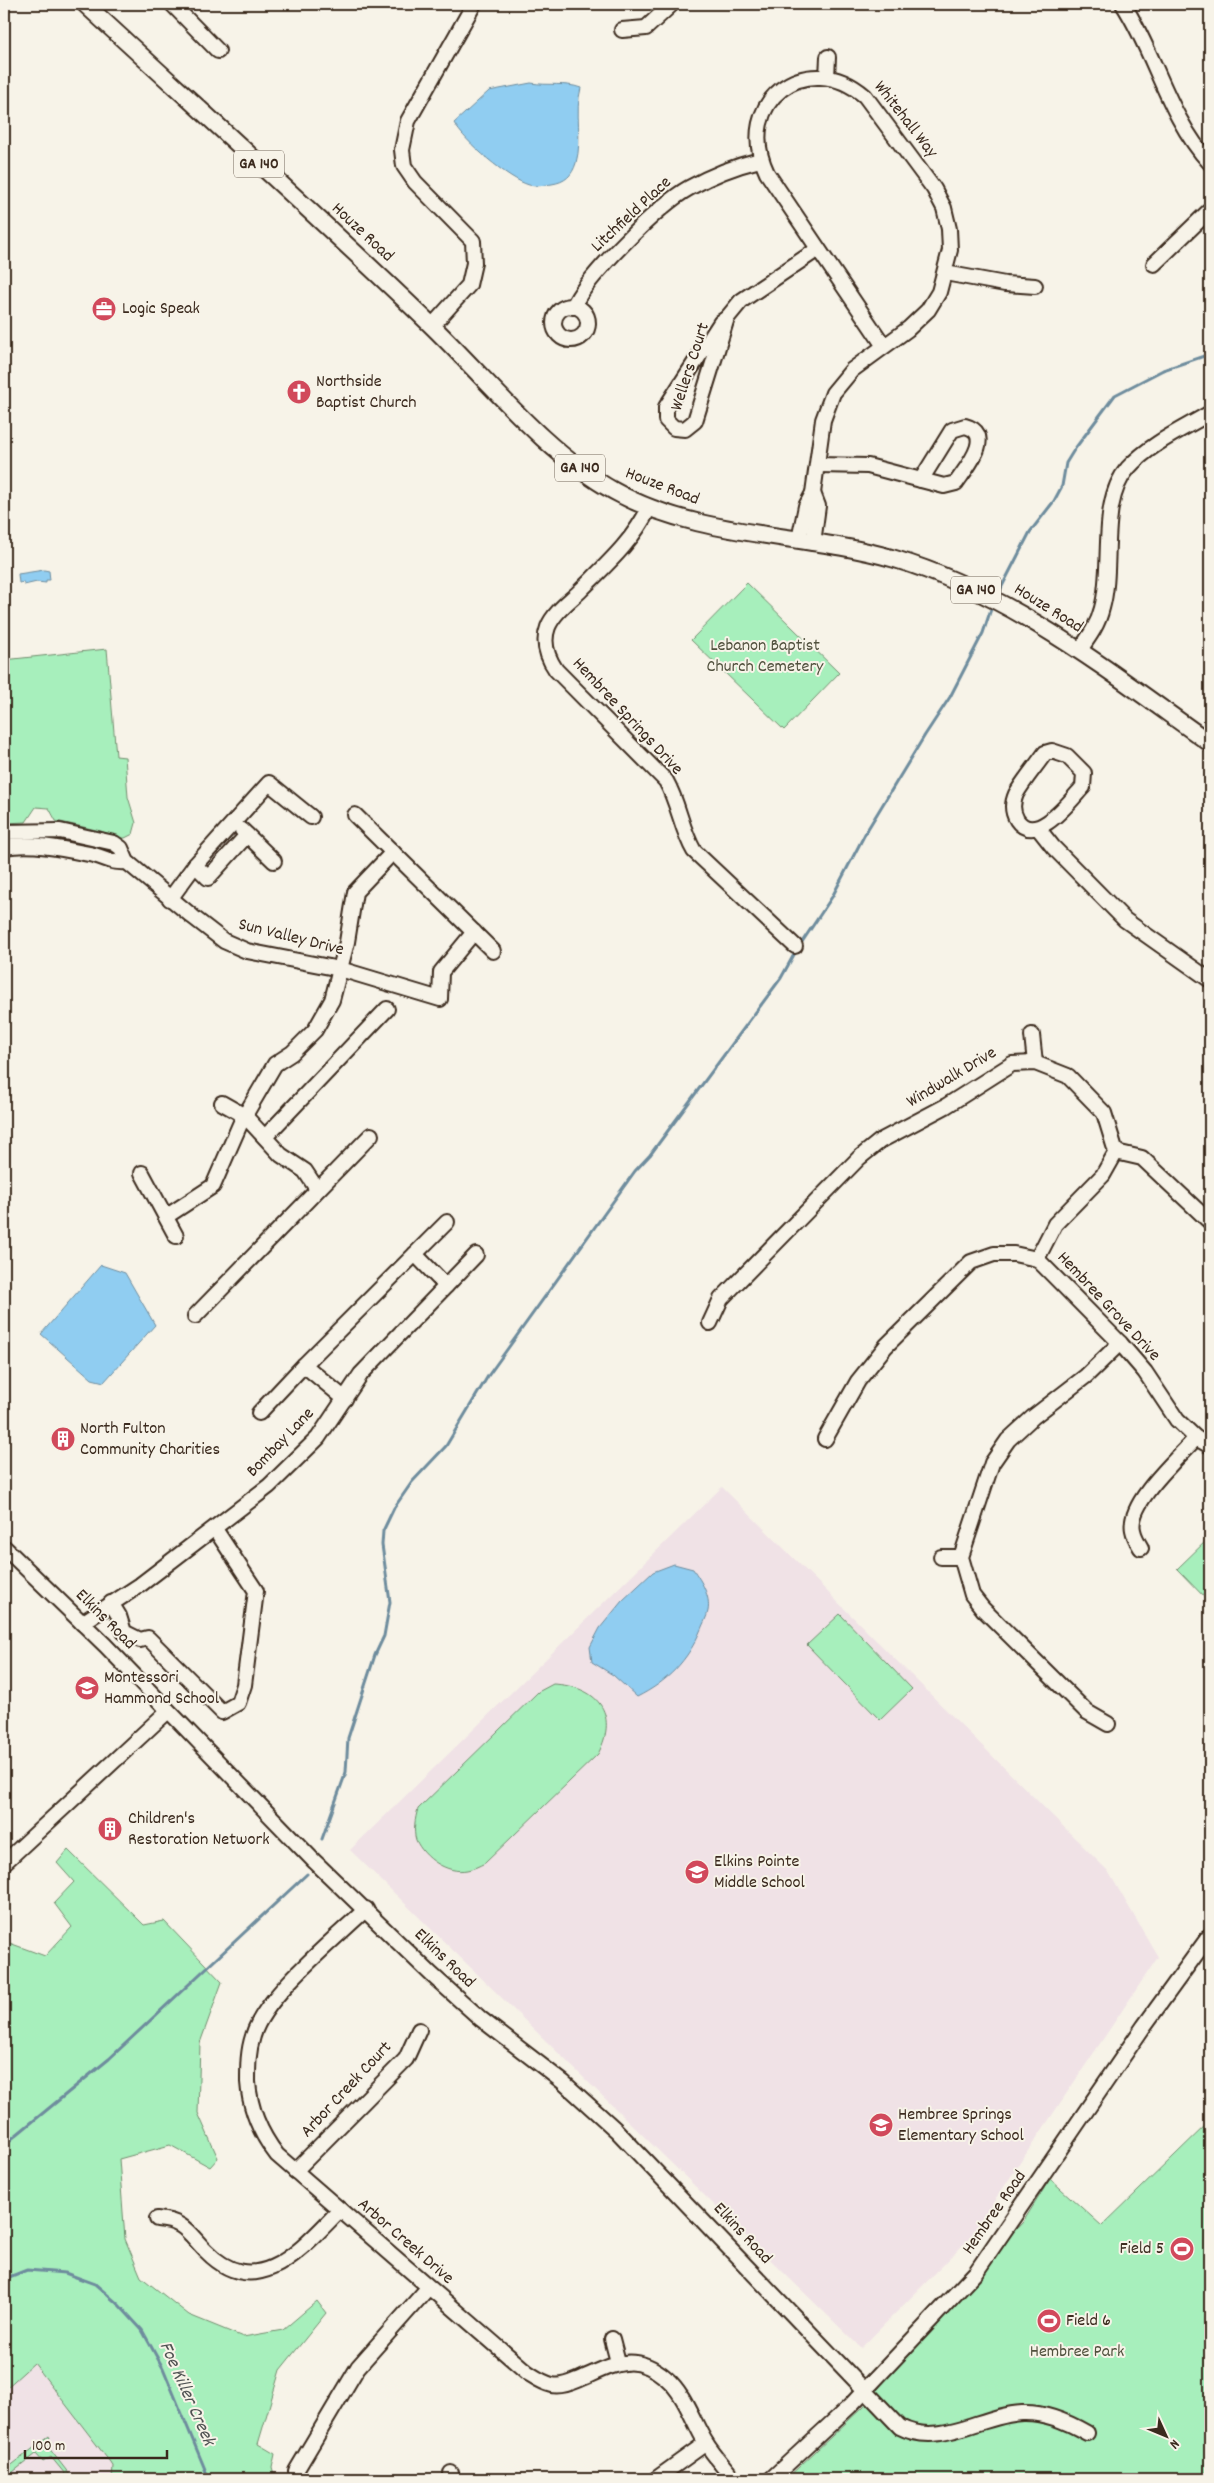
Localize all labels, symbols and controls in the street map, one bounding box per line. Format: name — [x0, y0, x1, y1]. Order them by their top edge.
street label: Whitehall Way — [867, 76, 944, 164]
road number: GA 140 — [234, 150, 284, 178]
street label: Litchfield Place — [586, 171, 678, 259]
street label: Houze Road — [325, 197, 399, 269]
office icon: Logic Speak — [91, 296, 117, 322]
place label: Logic Speak — [122, 297, 200, 322]
street label: Wellers Court — [665, 319, 717, 414]
place label: Northside Baptist Church — [316, 370, 417, 416]
church icon: Northside Baptist Church — [286, 379, 312, 405]
road number: GA 140 — [555, 454, 605, 482]
street label: Houze Road — [621, 461, 703, 513]
road number: GA 140 — [951, 576, 1001, 604]
street label: Houze Road — [1009, 578, 1087, 640]
park label: Lebanon Baptist Church Cemetery — [707, 634, 824, 680]
street label: Hembree Springs Drive — [566, 653, 688, 781]
street label: Sun Valley Drive — [236, 913, 346, 963]
street label: Windwalk Drive — [902, 1041, 1002, 1115]
street label: Hembree Grove Drive — [1050, 1247, 1166, 1367]
street label: Bombay Lane — [241, 1402, 321, 1484]
place label: North Fulton Community Charities — [80, 1417, 220, 1463]
building icon: North Fulton Community Charities — [50, 1426, 76, 1452]
street label: Elkins Road — [69, 1584, 141, 1656]
place label: Montessori Hammond School — [104, 1666, 220, 1712]
school or university icon: Montessori Hammond School — [74, 1675, 100, 1701]
place label: Children's Restoration Network — [128, 1807, 270, 1853]
building icon: Children's Restoration Network — [97, 1816, 123, 1842]
place label: Elkins Pointe Middle School — [714, 1850, 805, 1896]
school or university icon: Elkins Pointe Middle School — [684, 1859, 710, 1885]
street label: Elkins Road — [408, 1923, 480, 1995]
street label: Arbor Creek Court — [296, 2036, 399, 2144]
place label: Hembree Springs Elementary School — [898, 2103, 1025, 2149]
school or university icon: Hembree Springs Elementary School — [868, 2112, 894, 2138]
street label: Hembree Road — [957, 2166, 1033, 2260]
street label: Arbor Creek Drive — [351, 2193, 459, 2291]
street label: Elkins Road — [707, 2197, 777, 2271]
sports icon: Field 5 — [1169, 2236, 1195, 2262]
place label: Field 5 — [1120, 2237, 1164, 2262]
sports icon: Field 6 — [1036, 2308, 1062, 2334]
place label: Field 6 — [1066, 2309, 1111, 2334]
water label: Foe Killer Creek — [151, 2338, 222, 2453]
park label: Hembree Park — [1030, 2340, 1124, 2365]
north arrow — [1142, 2410, 1192, 2460]
scale bar — [25, 2428, 168, 2460]
text: N — [1164, 2434, 1184, 2453]
text: 100 m — [32, 2436, 65, 2458]

